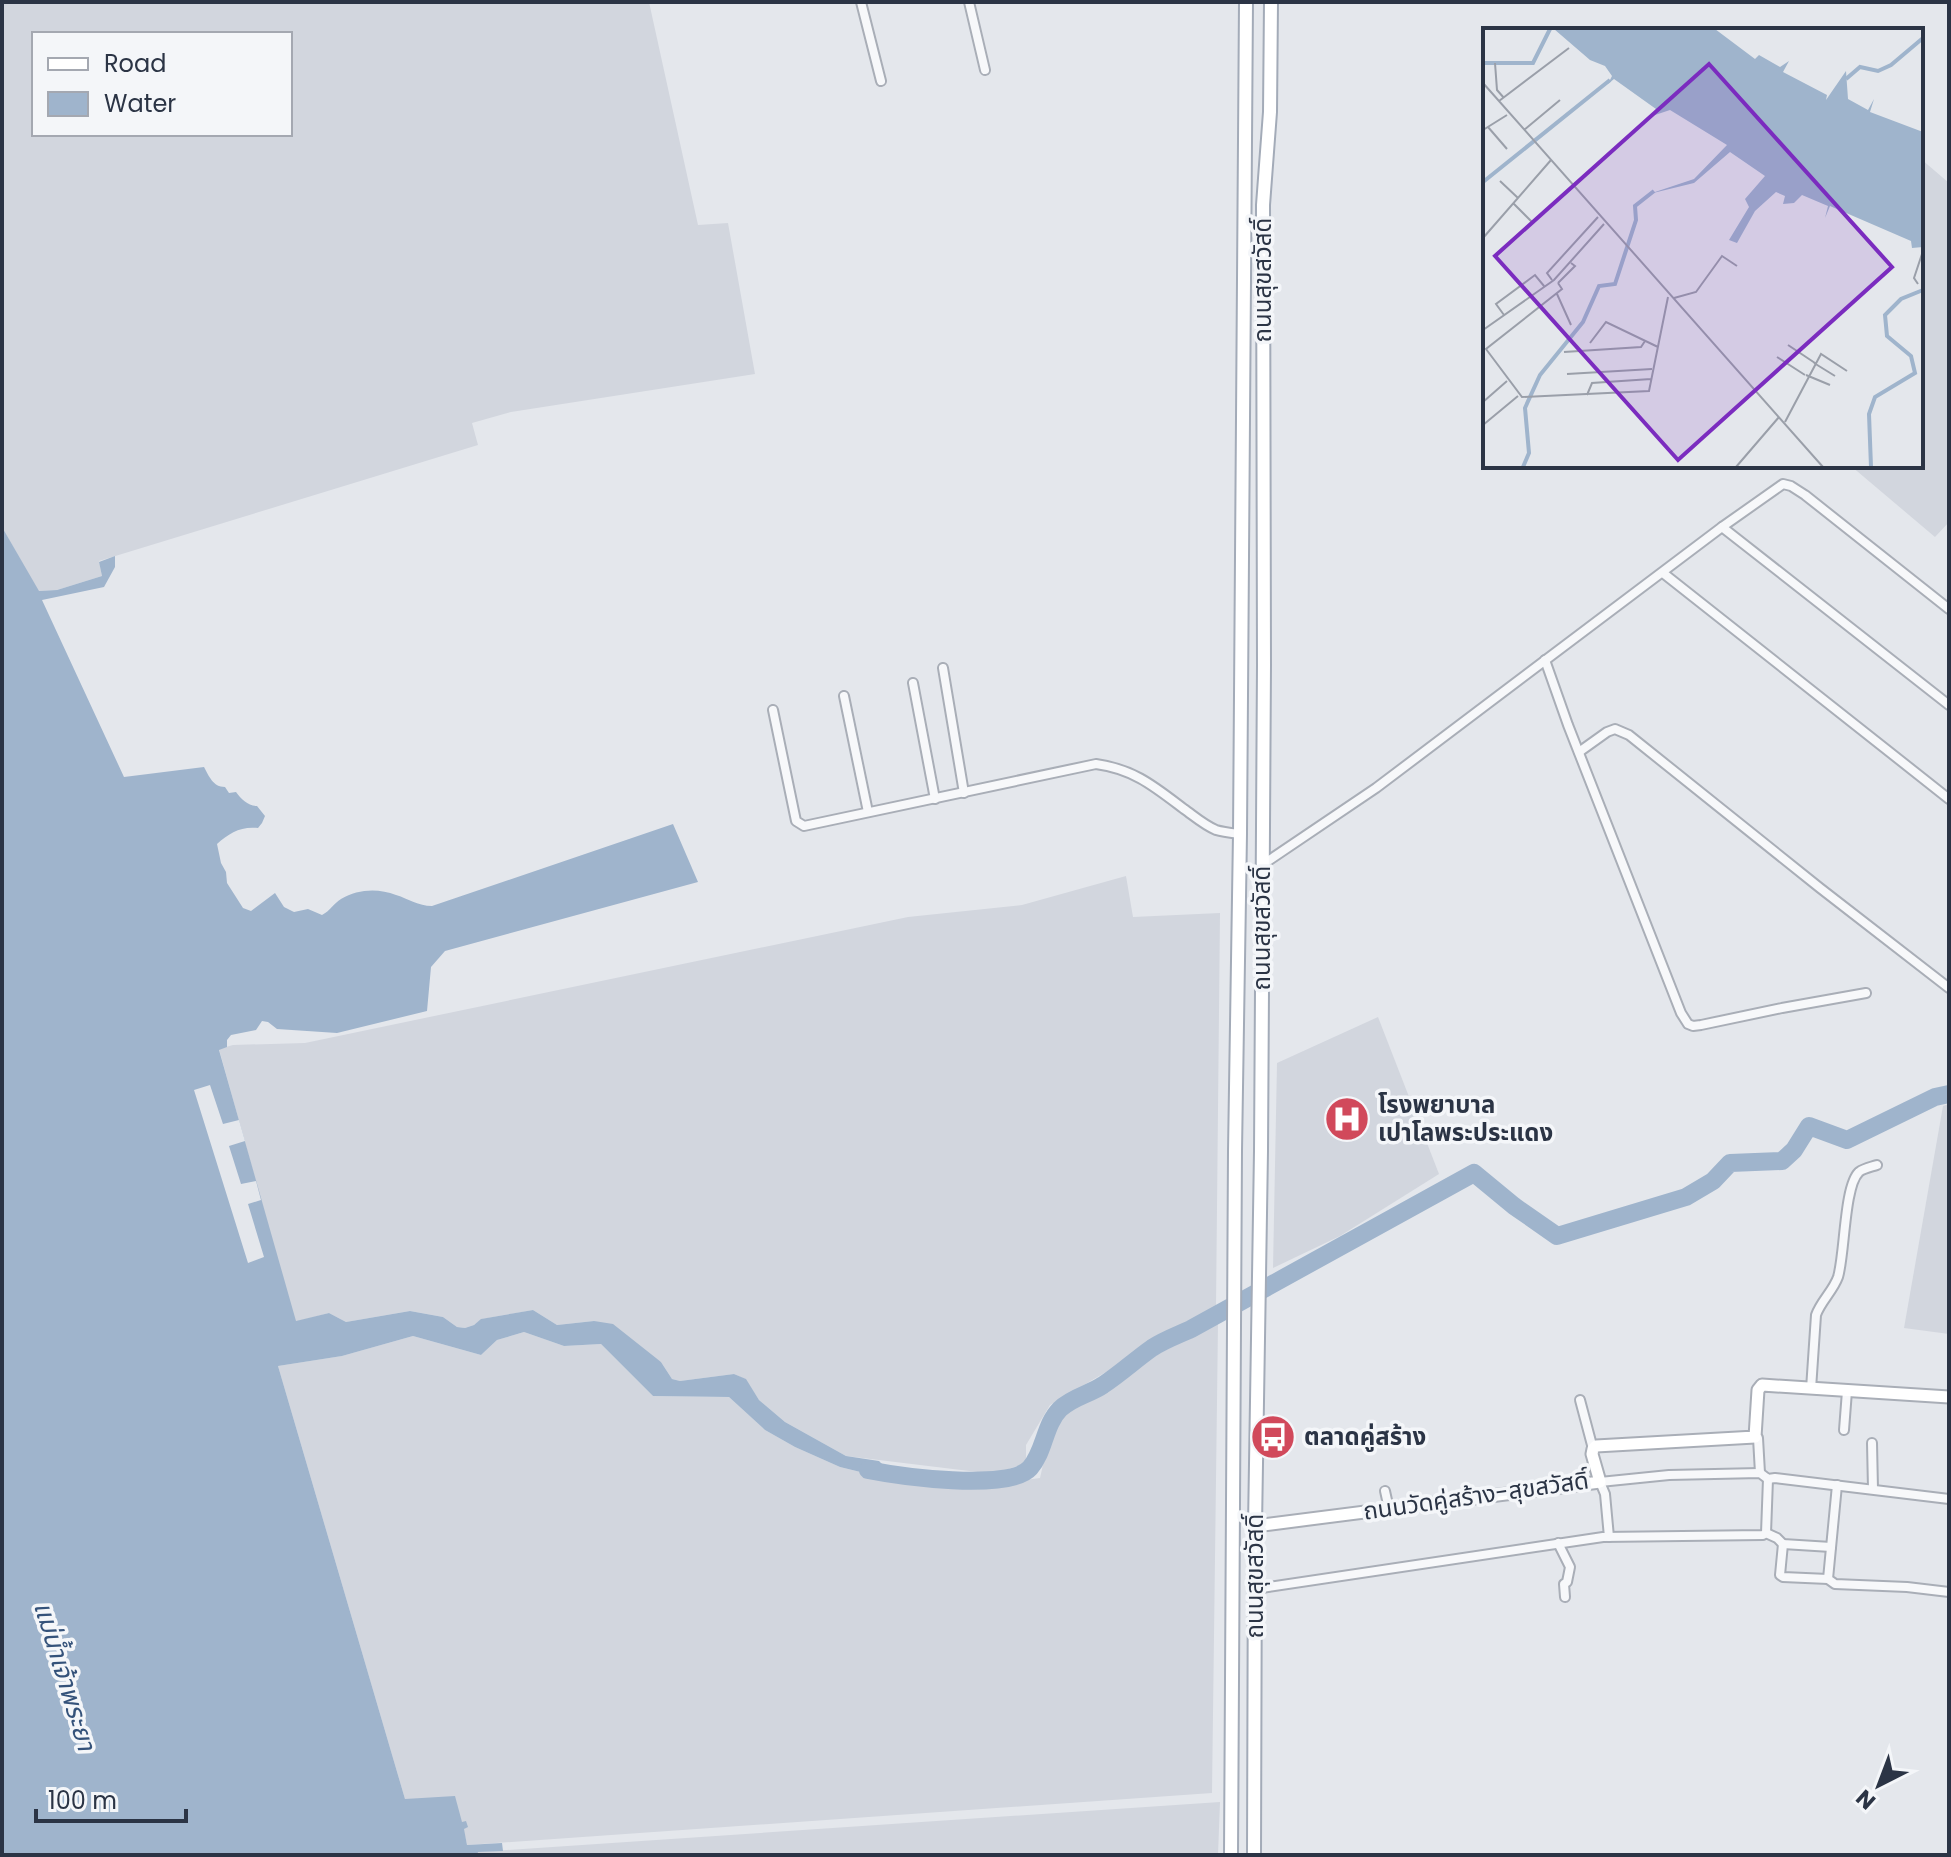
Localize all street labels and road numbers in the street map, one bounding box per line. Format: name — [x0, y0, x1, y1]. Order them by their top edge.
street label: ถนนสุขสวัสดิ์ — [1246, 218, 1279, 342]
street label: ถนนสุขสวัสดิ์ — [1245, 866, 1278, 990]
street label: ถนนวัดคู่สร้าง-สุขสวัสดิ์ — [1361, 1463, 1591, 1528]
street label: ถนนสุขสวัสดิ์ — [1238, 1514, 1271, 1638]

